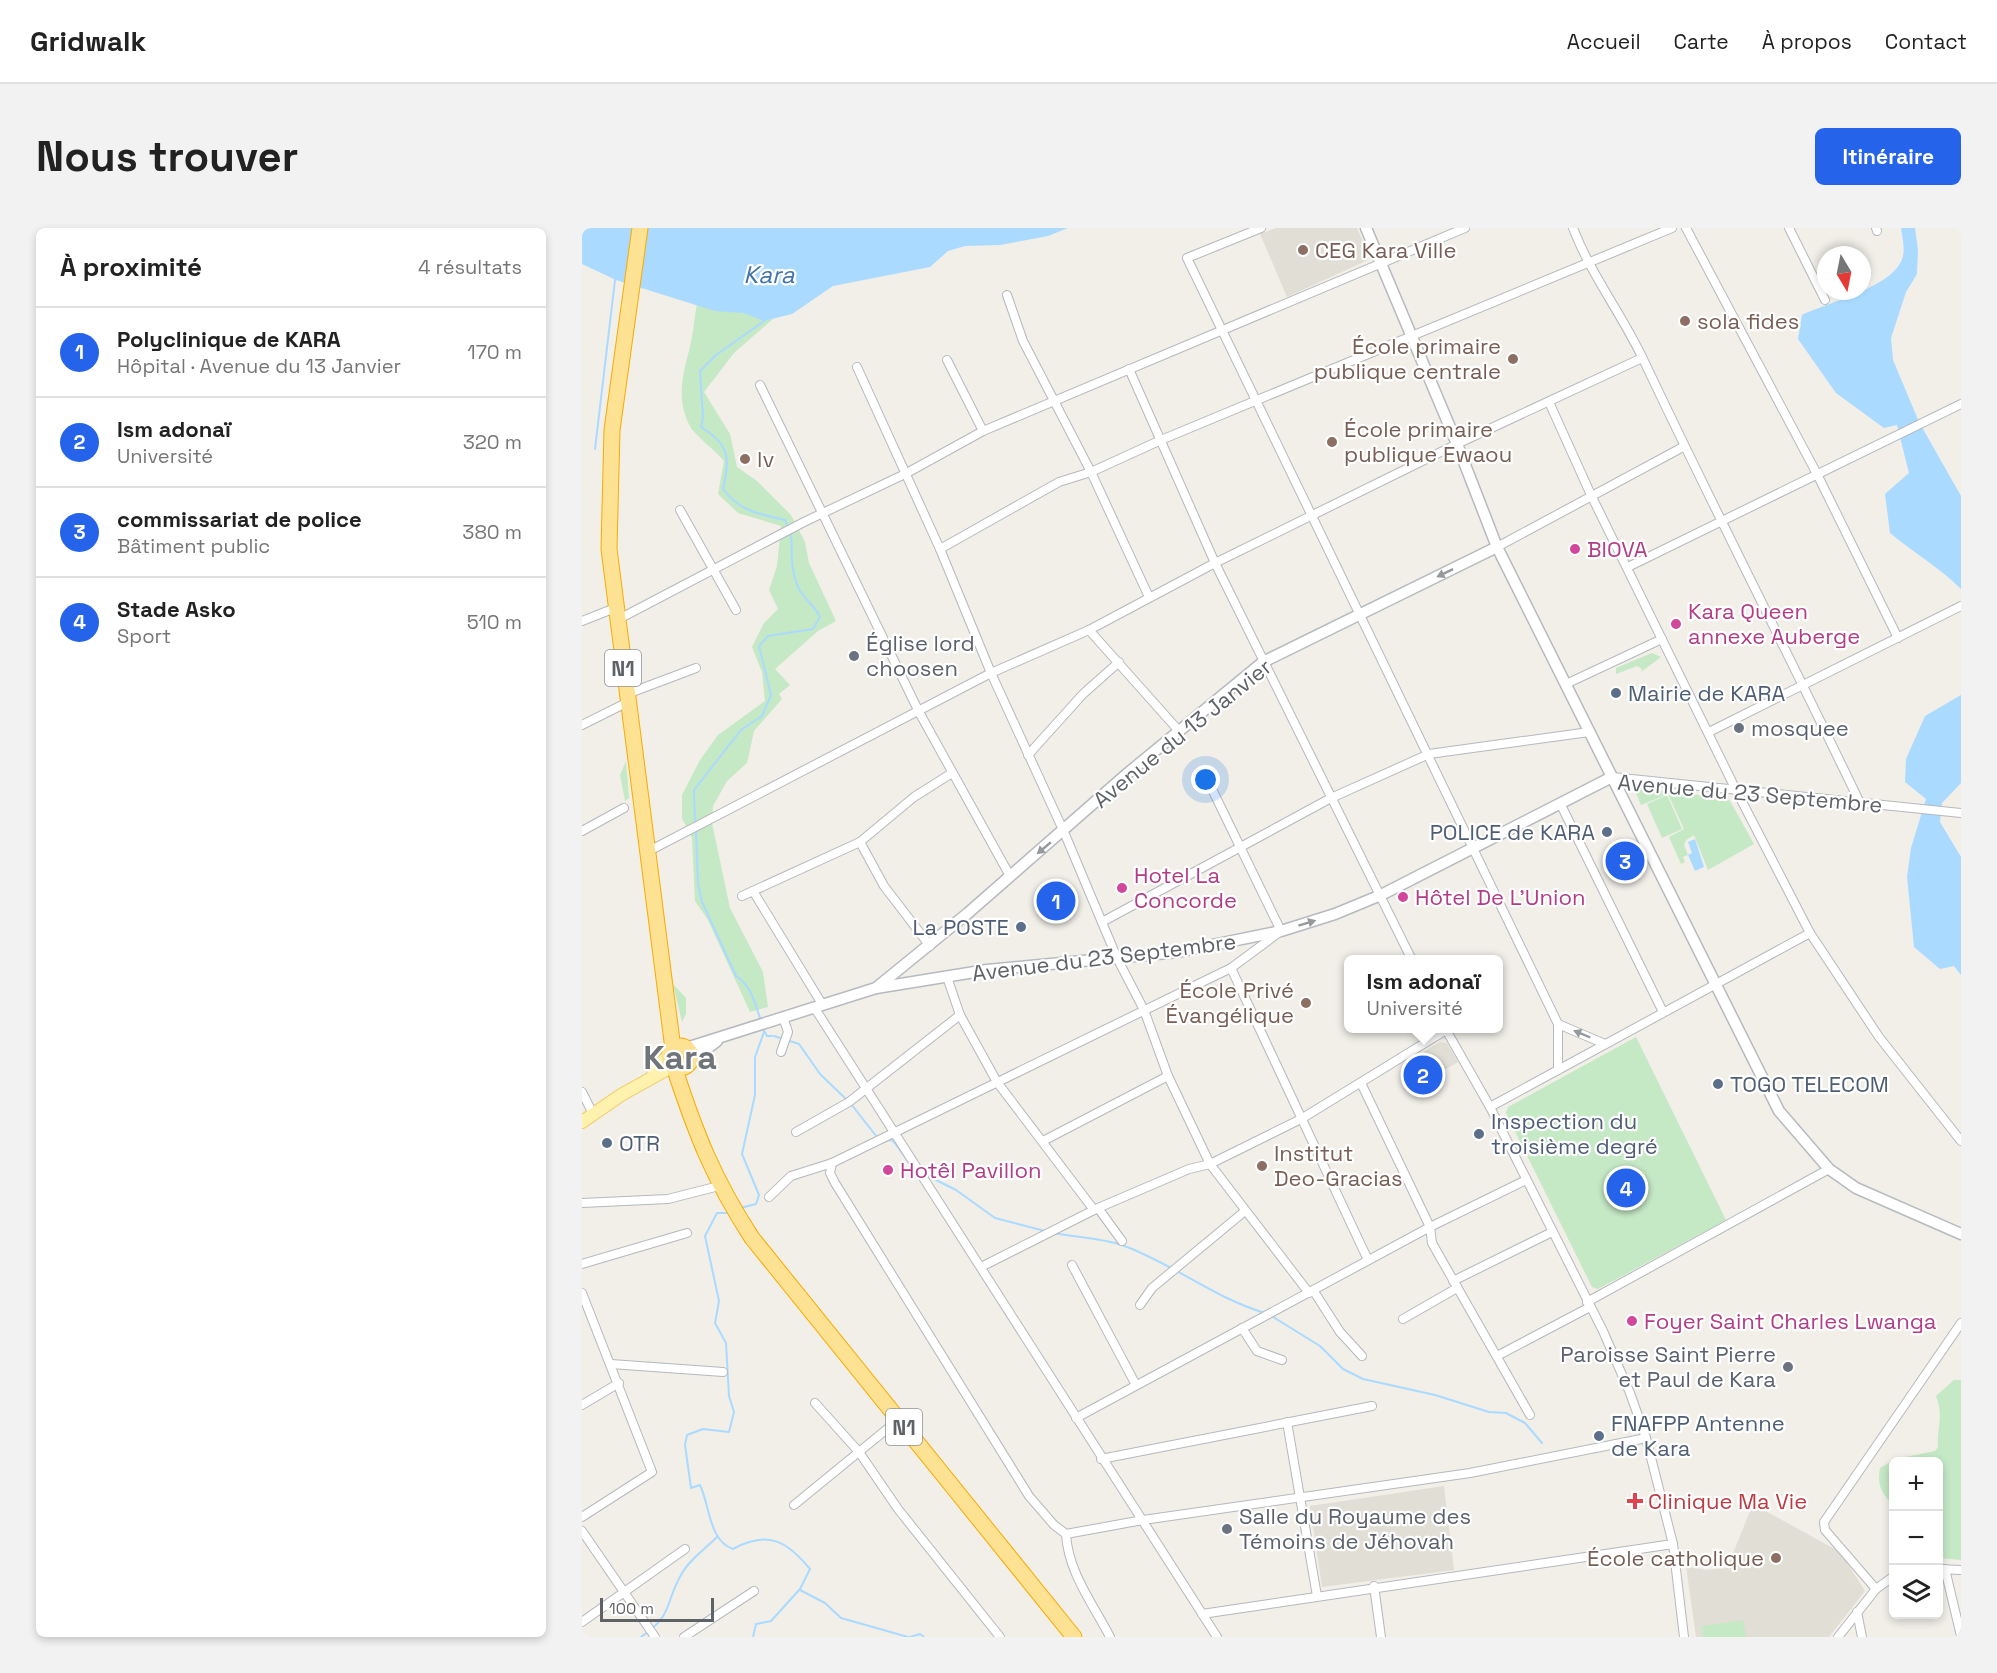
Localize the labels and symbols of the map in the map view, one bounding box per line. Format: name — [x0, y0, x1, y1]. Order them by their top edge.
place label: CEG Kara Ville — [1315, 236, 1457, 264]
marker: CEG Kara Ville — [1296, 243, 1310, 257]
north arrow — [1817, 246, 1871, 300]
water label: Kara — [744, 259, 795, 290]
place label: sola fides — [1697, 307, 1799, 335]
marker: sola fides — [1678, 314, 1692, 328]
place label: École primaire publique centrale — [1314, 332, 1501, 385]
marker: École primaire publique centrale — [1506, 352, 1520, 366]
place label: École primaire publique Ewaou — [1344, 415, 1512, 468]
marker: École primaire publique Ewaou — [1325, 435, 1339, 449]
place label: lv — [757, 445, 774, 473]
marker: lv — [738, 452, 752, 466]
place label: BIOVA — [1587, 535, 1648, 563]
marker: BIOVA — [1568, 542, 1582, 556]
one-way arrow — [1436, 569, 1453, 578]
place label: Kara Queen annexe Auberge — [1688, 597, 1860, 650]
marker: Kara Queen annexe Auberge — [1669, 617, 1683, 631]
place label: Église lord choosen — [866, 629, 975, 682]
marker: Église lord choosen — [847, 649, 861, 663]
road number: N1 — [605, 650, 641, 686]
street label: Avenue du 13 Janvier — [1087, 652, 1277, 814]
place label: Mairie de KARA — [1628, 679, 1785, 707]
marker: Mairie de KARA — [1609, 686, 1623, 700]
place label: mosquee — [1751, 714, 1849, 742]
marker: mosquee — [1732, 721, 1746, 735]
your location — [1191, 765, 1220, 794]
street label: Avenue du 23 Septembre — [1616, 767, 1884, 819]
place label: POLICE de KARA — [1430, 818, 1595, 846]
marker: POLICE de KARA — [1600, 825, 1614, 839]
pin: 3 — [1606, 838, 1644, 884]
one-way arrow — [1036, 841, 1052, 854]
place label: Hotel La Concorde — [1134, 861, 1237, 914]
pin: 1 — [1036, 878, 1076, 924]
marker: Hotel La Concorde — [1115, 881, 1129, 895]
place label: Hôtel De L'Union — [1415, 883, 1585, 911]
marker: Hôtel De L'Union — [1396, 890, 1410, 904]
place label: La POSTE — [913, 913, 1009, 941]
one-way arrow — [1298, 918, 1316, 927]
marker: La POSTE — [1014, 920, 1028, 934]
street label: Avenue du 23 Septembre — [970, 927, 1238, 987]
place label: École Privé Évangélique — [1165, 976, 1294, 1029]
marker: École Privé Évangélique — [1299, 996, 1313, 1010]
one-way arrow — [1572, 1029, 1590, 1039]
district label: Kara — [643, 1036, 717, 1079]
pin: 2 — [1404, 1052, 1442, 1098]
place label: TOGO TELECOM — [1730, 1070, 1889, 1098]
marker: TOGO TELECOM — [1711, 1077, 1725, 1091]
place label: Inspection du troisième degré — [1491, 1107, 1658, 1160]
marker: Inspection du troisième degré — [1472, 1127, 1486, 1141]
place label: OTR — [619, 1129, 660, 1157]
marker: OTR — [600, 1136, 614, 1150]
place label: Institut Deo-Gracias — [1274, 1139, 1403, 1192]
place label: Hotêl Pavillon — [900, 1156, 1042, 1184]
marker: Institut Deo-Gracias — [1255, 1159, 1269, 1173]
marker: Hotêl Pavillon — [881, 1163, 895, 1177]
pin: 4 — [1606, 1166, 1646, 1210]
place label: Foyer Saint Charles Lwanga — [1644, 1307, 1937, 1335]
marker: Foyer Saint Charles Lwanga — [1625, 1314, 1639, 1328]
place label: Paroisse Saint Pierre et Paul de Kara — [1560, 1340, 1776, 1393]
marker: Paroisse Saint Pierre et Paul de Kara — [1781, 1360, 1795, 1374]
road number: N1 — [886, 1409, 922, 1445]
place label: FNAFPP Antenne de Kara — [1611, 1409, 1785, 1462]
marker: FNAFPP Antenne de Kara — [1592, 1429, 1606, 1443]
place label: Clinique Ma Vie — [1648, 1487, 1807, 1515]
marker: Clinique Ma Vie — [1626, 1492, 1644, 1510]
place label: Salle du Royaume des Témoins de Jéhovah — [1239, 1502, 1471, 1555]
marker: Salle du Royaume des Témoins de Jéhovah — [1220, 1522, 1234, 1536]
place label: École catholique — [1587, 1544, 1764, 1572]
marker: École catholique — [1769, 1551, 1783, 1565]
scale bar — [600, 1595, 714, 1622]

